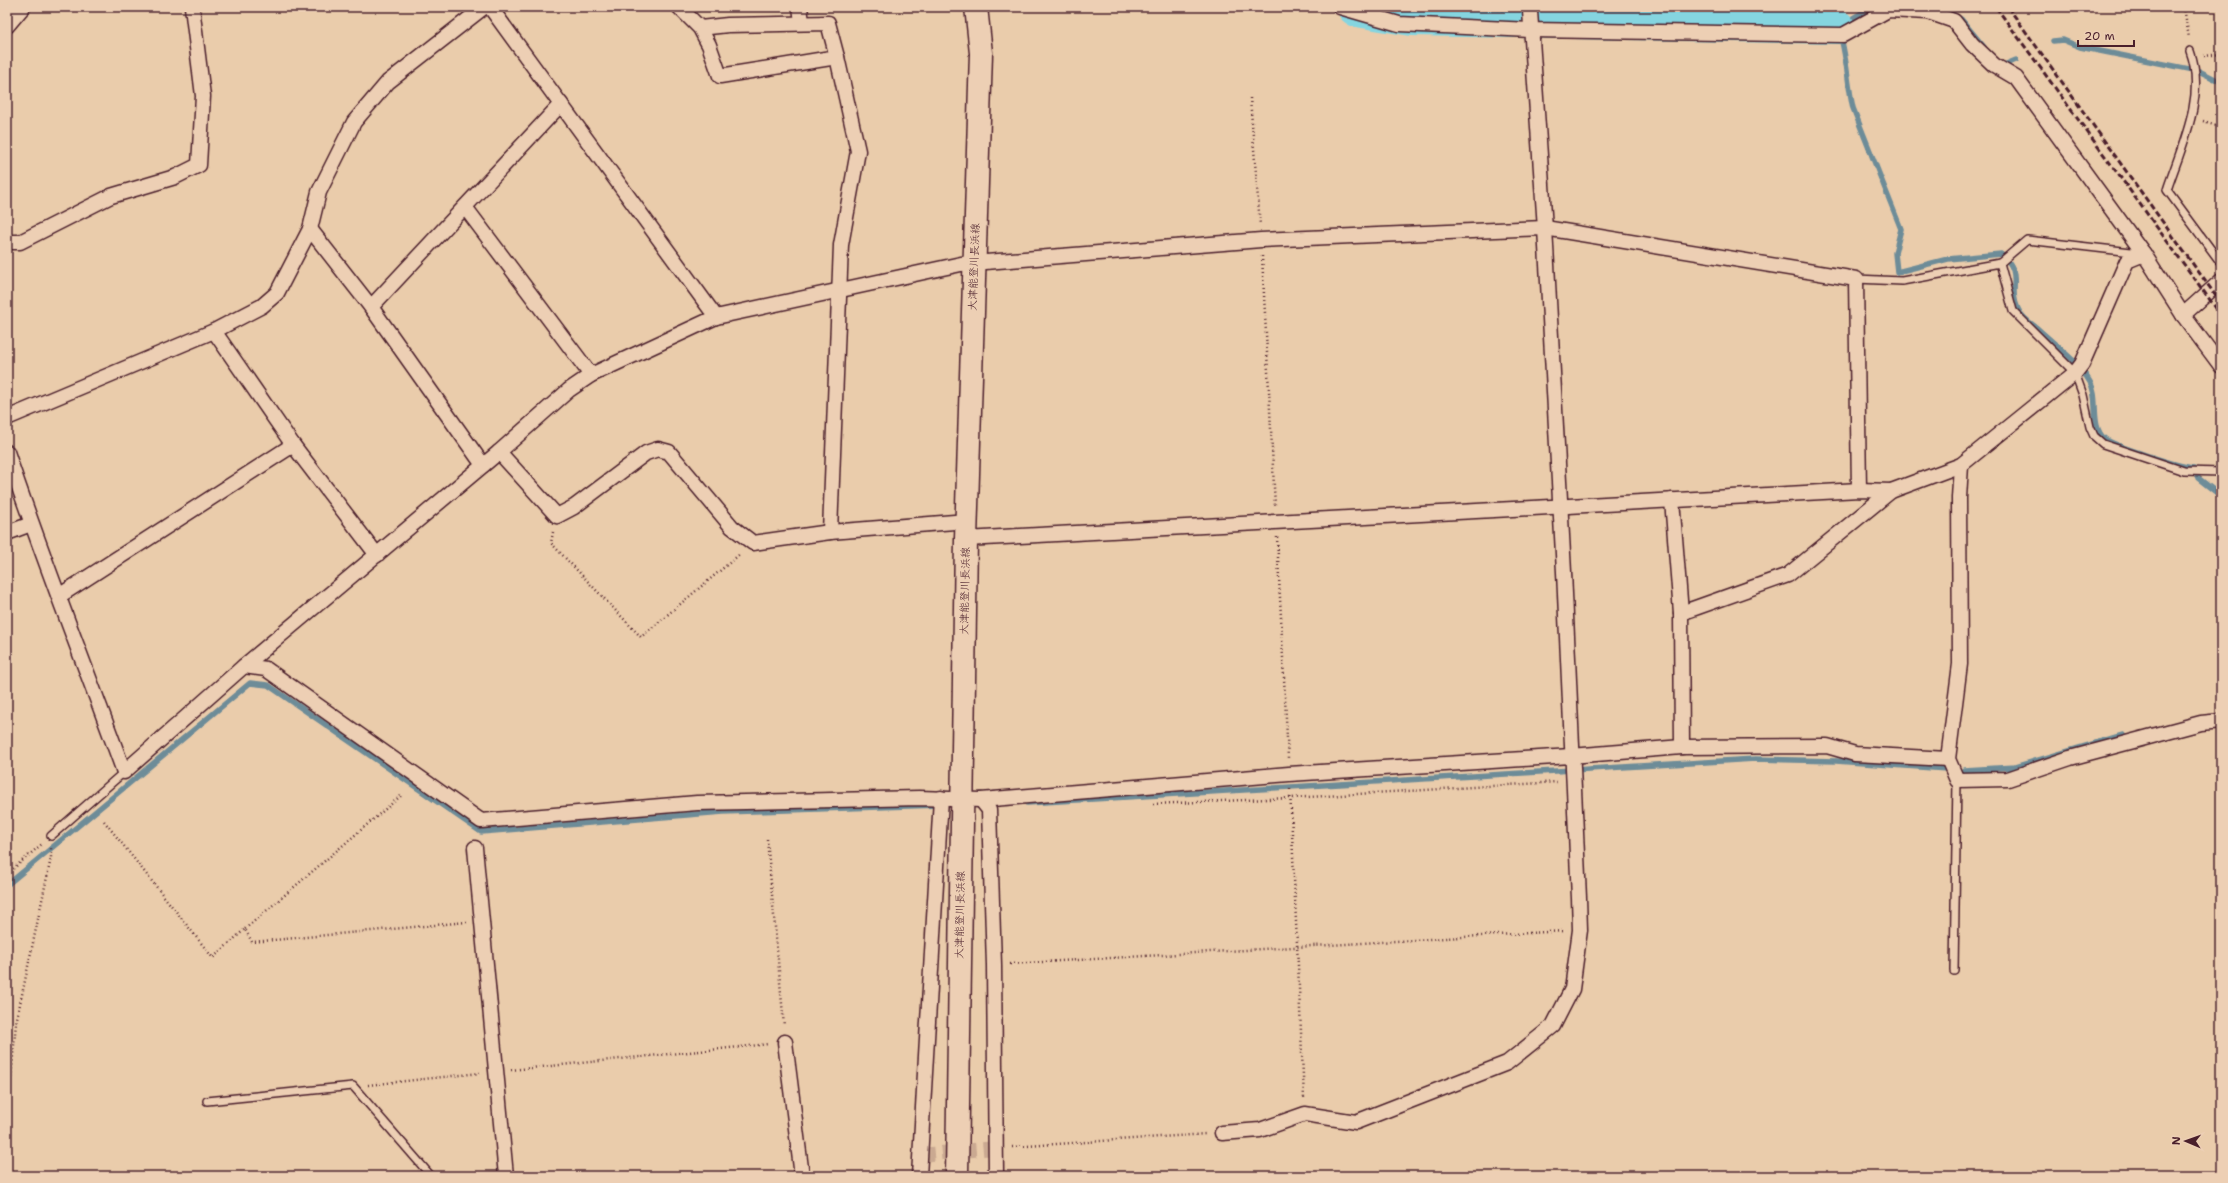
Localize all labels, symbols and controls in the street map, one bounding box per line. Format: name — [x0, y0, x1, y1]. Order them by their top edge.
scale bar — [2078, 22, 2134, 48]
text: 20 m — [2084, 28, 2115, 44]
street label: 大津能登川長浜線 — [965, 223, 983, 311]
street label: 大津能登川長浜線 — [957, 547, 973, 635]
street label: 大津能登川長浜線 — [952, 871, 968, 959]
north arrow — [2166, 1121, 2206, 1161]
text: N — [2169, 1136, 2184, 1145]

